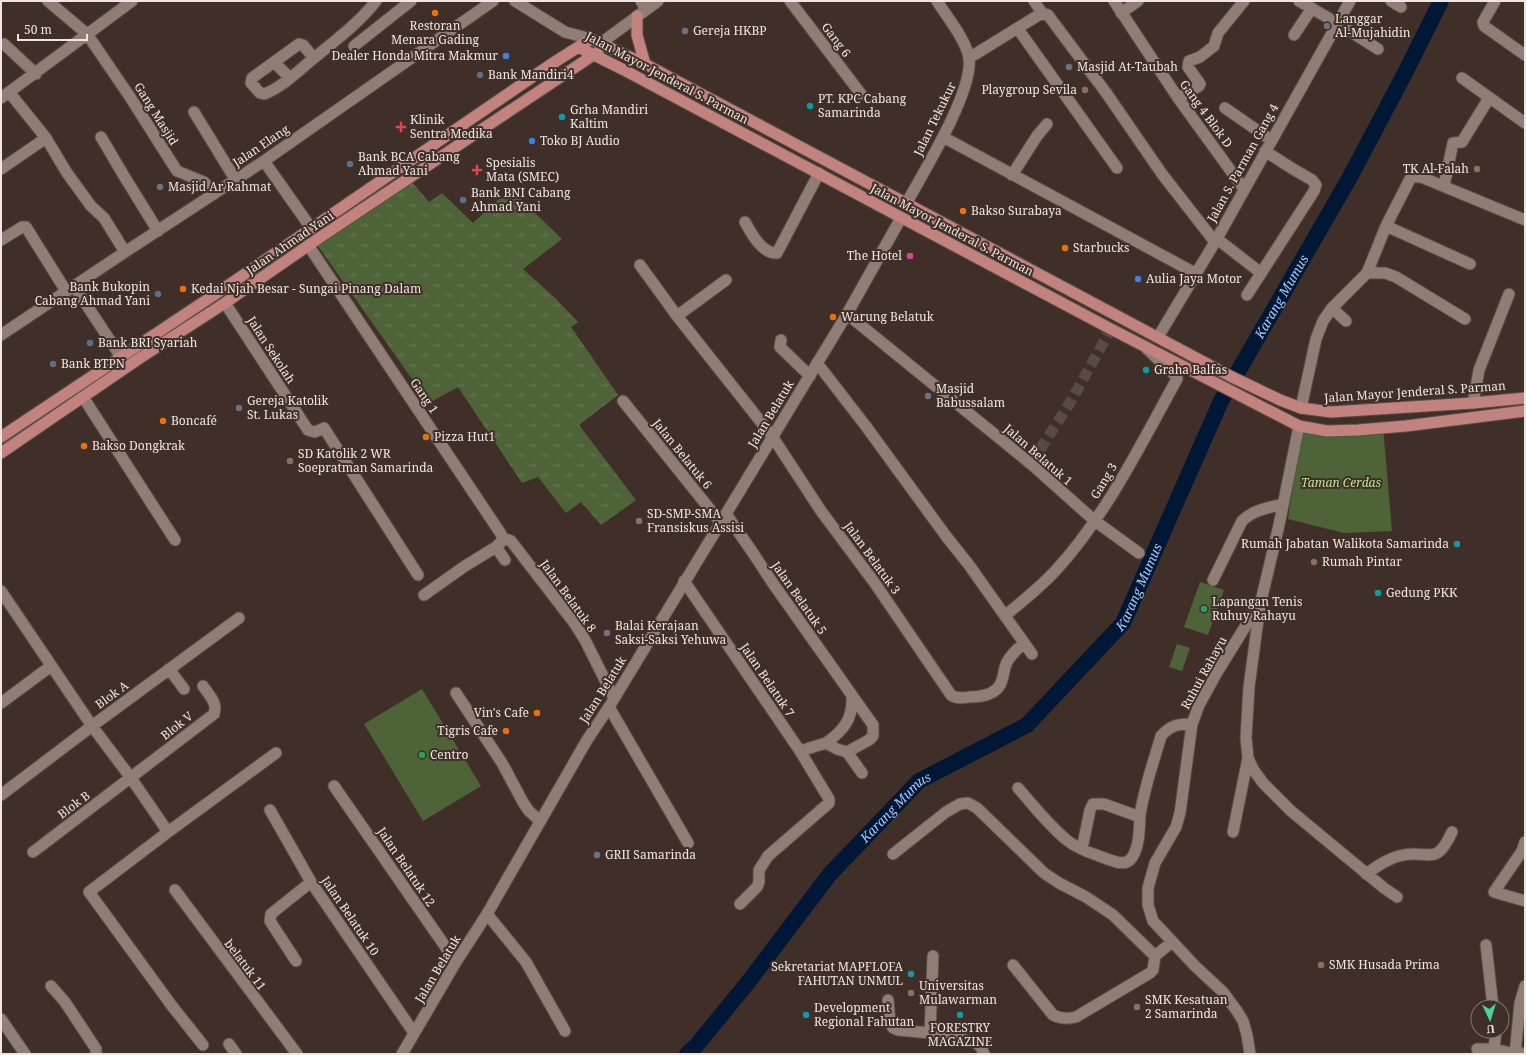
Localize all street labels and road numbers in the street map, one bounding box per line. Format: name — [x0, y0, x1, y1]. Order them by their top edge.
street label: Gang 6 — [818, 19, 855, 61]
street label: Jalan Mayor Jenderal S. Parman — [582, 27, 752, 128]
street label: Gang 4 Blok D — [1176, 76, 1237, 151]
street label: Gang Masjid — [130, 79, 183, 149]
street label: Jalan Tekukur — [909, 79, 960, 160]
street label: Jalan S. Parman Gang 4 — [1202, 100, 1282, 226]
street label: Jalan Elang — [228, 120, 293, 171]
street label: Jalan Mayor Jenderal S. Parman — [867, 179, 1037, 280]
street label: Jalan Ahmad Yani — [242, 207, 337, 279]
street label: Jalan Sekolah — [243, 312, 300, 387]
street label: Gang 1 — [406, 375, 442, 417]
street label: Jalan Belatuk — [743, 376, 798, 452]
street label: Jalan Mayor Jenderal S. Parman — [1323, 377, 1507, 406]
street label: Jalan Belatuk 6 — [648, 414, 716, 493]
street label: Jalan Belatuk 1 — [1000, 419, 1076, 489]
street label: Gang 3 — [1086, 459, 1121, 502]
street label: Jalan Belatuk 3 — [840, 517, 905, 598]
street label: Jalan Belatuk 8 — [536, 555, 601, 636]
street label: Jalan Belatuk 5 — [767, 557, 831, 638]
street label: Ruhui Rahayu — [1177, 633, 1231, 712]
street label: Jalan Belatuk 7 — [736, 639, 799, 720]
street label: Jalan Belatuk — [575, 652, 630, 727]
street label: Blok A — [92, 677, 132, 712]
street label: Blok V — [157, 707, 197, 744]
street label: Blok B — [54, 787, 94, 822]
street label: Jalan Belatuk 12 — [373, 823, 439, 910]
street label: Jalan Belatuk 10 — [317, 872, 383, 959]
street label: Jalan Belatuk — [410, 931, 465, 1007]
street label: belatuk 11 — [221, 936, 270, 994]

